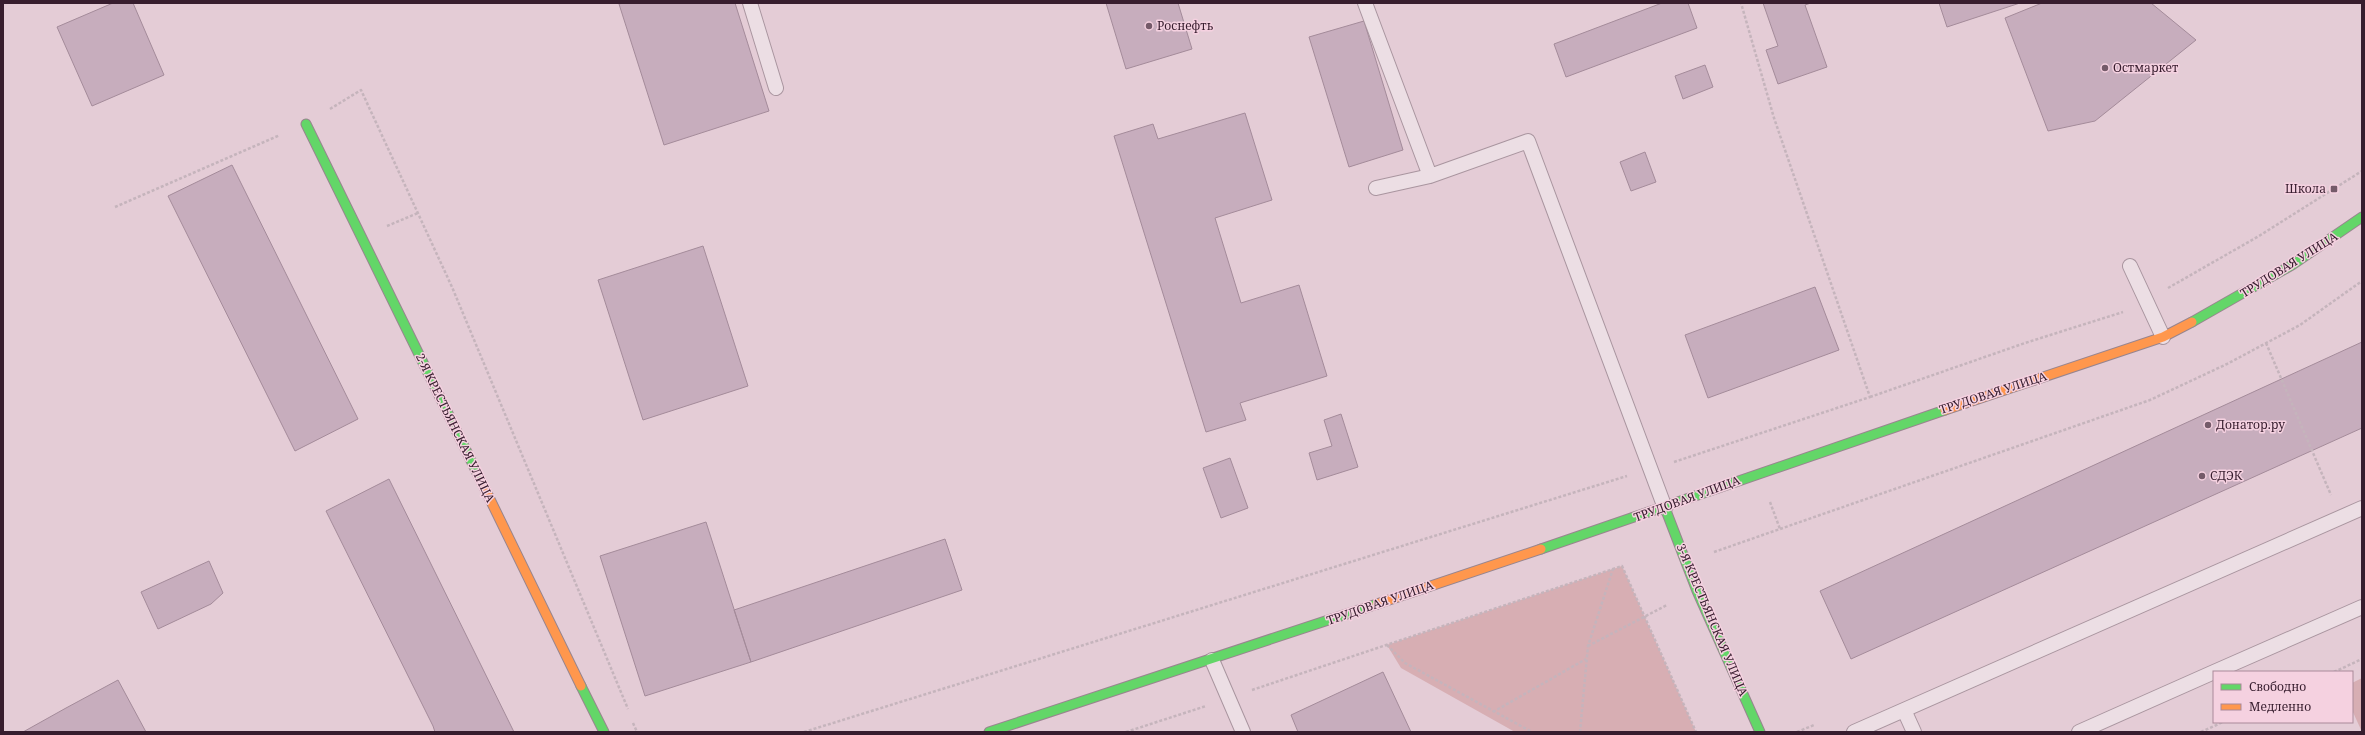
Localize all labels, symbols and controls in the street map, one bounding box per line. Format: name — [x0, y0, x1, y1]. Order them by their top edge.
place label: Роснефть — [1157, 17, 1214, 34]
marker: Роснефть — [1144, 21, 1154, 31]
place label: Остмаркет — [2113, 59, 2179, 76]
marker: Остмаркет — [2100, 63, 2110, 73]
place label: Школа — [2285, 180, 2326, 197]
marker: Школа — [2329, 184, 2339, 194]
street label: ТРУДОВАЯ УЛИЦА — [2237, 227, 2341, 301]
street label: 2-Я КРЕСТЬЯНСКАЯ УЛИЦА — [412, 350, 499, 506]
street label: ТРУДОВАЯ УЛИЦА — [1937, 367, 2049, 418]
place label: Донатор.ру — [2216, 416, 2285, 433]
marker: Донатор.ру — [2203, 420, 2213, 430]
place label: СДЭК — [2210, 467, 2243, 484]
street label: ТРУДОВАЯ УЛИЦА — [1631, 471, 1743, 526]
marker: СДЭК — [2197, 471, 2207, 481]
street label: 3-Я КРЕСТЬЯНСКАЯ УЛИЦА — [1673, 541, 1753, 699]
street label: ТРУДОВАЯ УЛИЦА — [1324, 576, 1436, 629]
legend — [2213, 671, 2353, 723]
text: Свободно — [2249, 678, 2306, 695]
text: Медленно — [2249, 698, 2311, 715]

